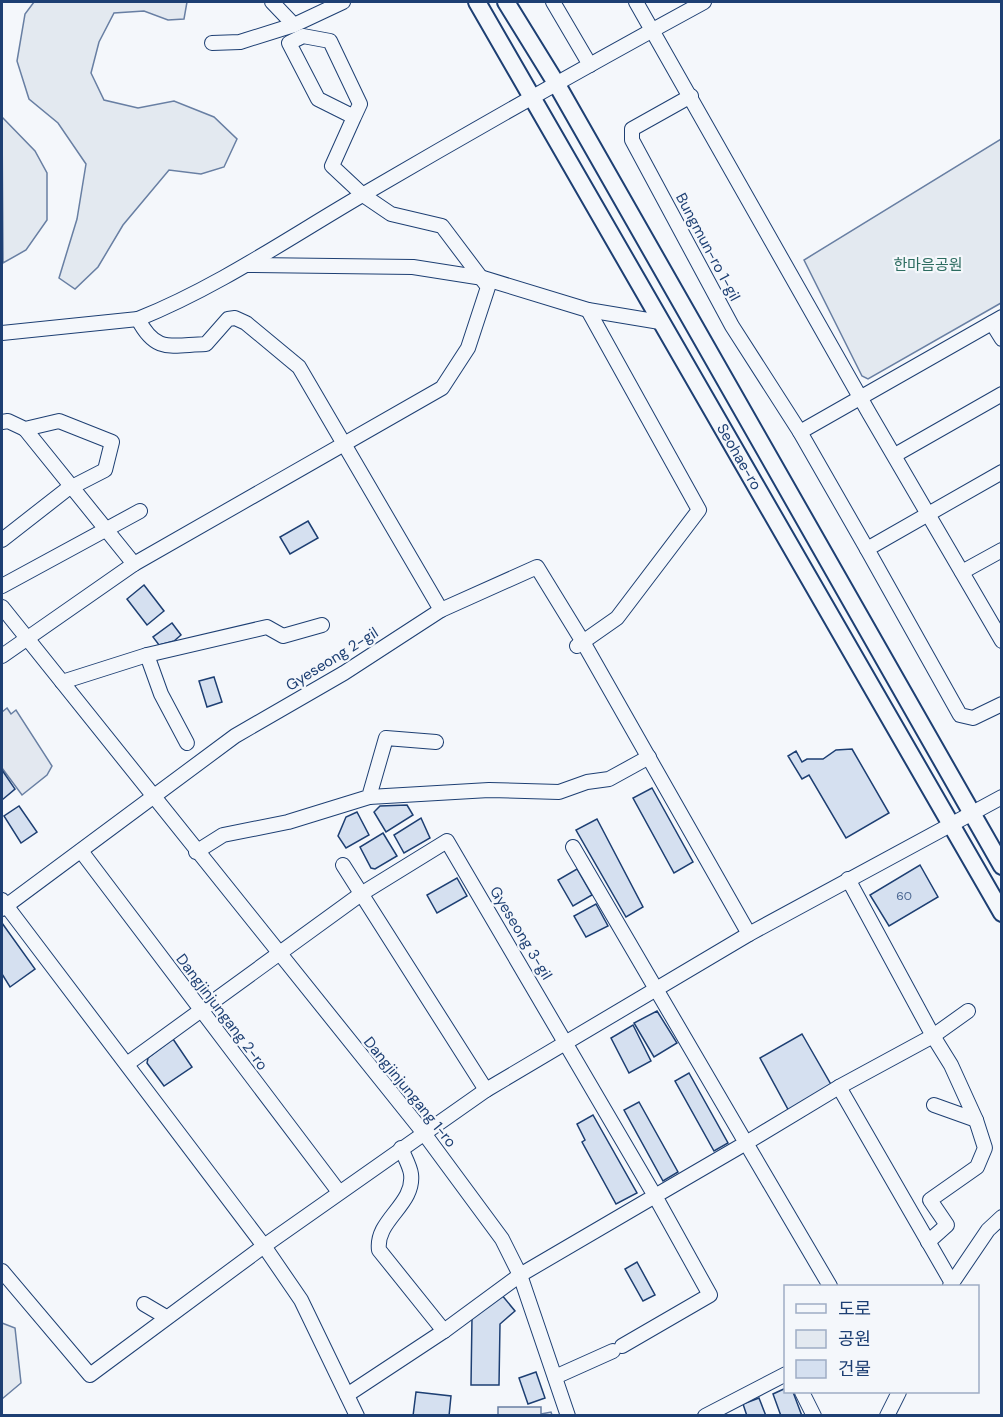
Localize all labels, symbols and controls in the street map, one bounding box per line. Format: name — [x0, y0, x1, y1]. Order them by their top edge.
street label: Bungmun-ro 1-gil — [671, 190, 745, 304]
park label: 한마음공원 — [893, 255, 963, 275]
street label: Seohae-ro — [712, 420, 766, 494]
street label: Gyeseong 2-gil — [282, 623, 382, 695]
street label: Gyeseong 3-gil — [485, 883, 557, 983]
house number: 60 — [896, 888, 912, 904]
street label: Dangjinjungang 2-ro — [172, 950, 272, 1074]
street label: Dangjinjungang 1-ro — [359, 1033, 461, 1152]
legend — [784, 1285, 979, 1393]
text: 도로 — [838, 1297, 871, 1321]
text: 공원 — [838, 1327, 871, 1351]
text: 건물 — [838, 1357, 871, 1381]

